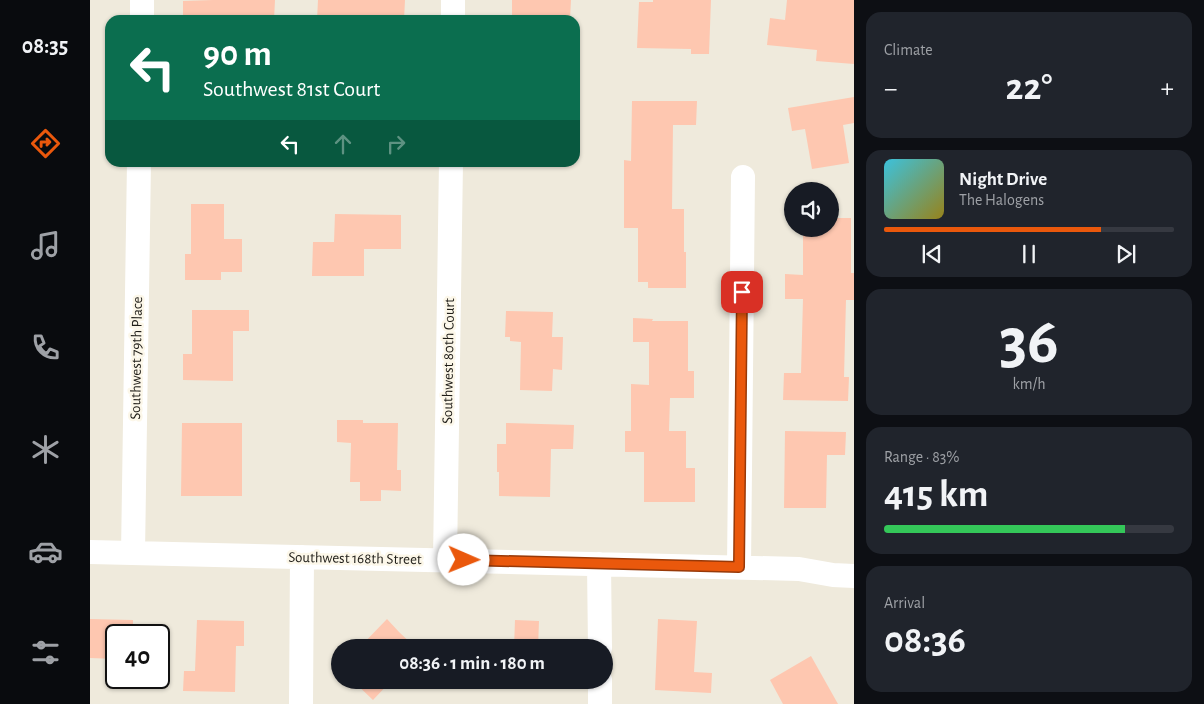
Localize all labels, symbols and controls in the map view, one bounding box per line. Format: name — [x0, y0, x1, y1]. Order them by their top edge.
text: 08:35 — [22, 35, 68, 57]
icon: left — [120, 35, 185, 100]
text: 90 m — [203, 37, 272, 72]
text: Climate — [884, 42, 933, 58]
text: 22° — [1006, 69, 1052, 107]
text: − — [884, 75, 897, 103]
text: + — [1161, 75, 1174, 103]
text: Southwest 81st Court — [203, 78, 380, 100]
icon: directions — [28, 126, 63, 161]
icon: left — [276, 130, 304, 158]
icon: ahead — [329, 130, 357, 158]
icon: right — [382, 130, 410, 158]
text: Night Drive — [959, 170, 1047, 189]
map controls — [784, 182, 839, 237]
button: sound — [784, 182, 839, 237]
text: The Halogens — [959, 192, 1044, 208]
icon: music — [28, 228, 63, 263]
icon: previous — [918, 240, 946, 268]
icon: pause — [1015, 240, 1043, 268]
icon: next — [1112, 240, 1140, 268]
pin — [721, 271, 763, 313]
icon: arrive — [728, 278, 756, 306]
street label: Southwest 79th Place — [128, 296, 145, 420]
street label: Southwest 80th Court — [440, 298, 457, 424]
text: 36 — [999, 310, 1059, 375]
icon: phone — [28, 330, 63, 365]
text: km/h — [1012, 376, 1046, 392]
icon: climate — [28, 432, 63, 467]
text: Range · 83% — [884, 449, 960, 465]
text: 415 km — [884, 476, 988, 514]
position arrow — [437, 533, 489, 585]
icon: car — [28, 534, 63, 569]
street label: Southwest 168th Street — [288, 550, 422, 567]
text: Arrival — [884, 595, 925, 611]
text: 08:36 — [884, 622, 966, 660]
speed limit sign: 40 — [105, 624, 170, 689]
icon: filters — [28, 635, 63, 670]
text: 08:36 · 1 min · 180 m — [399, 654, 545, 673]

